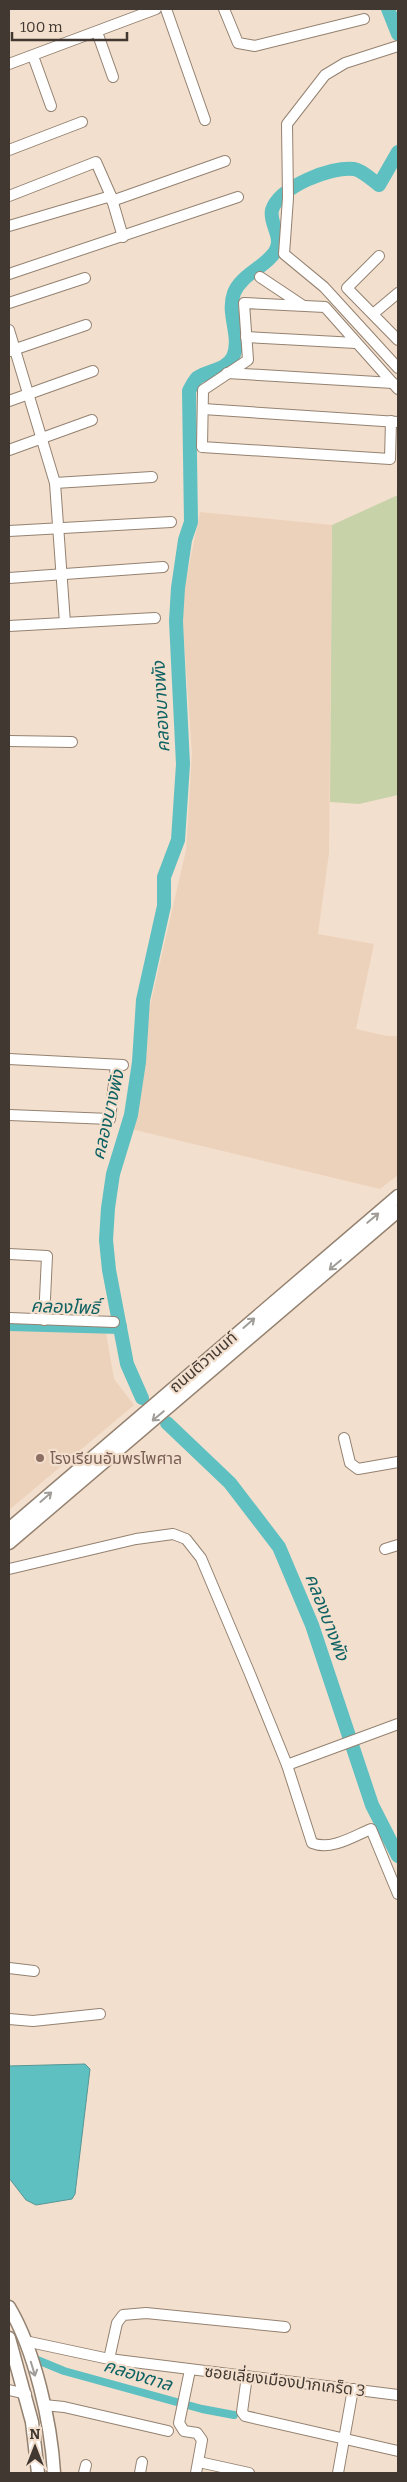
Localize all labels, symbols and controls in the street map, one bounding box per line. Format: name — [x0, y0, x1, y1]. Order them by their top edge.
scale bar — [12, 10, 128, 42]
text: 100 m — [20, 18, 63, 36]
water label: คลองบางพัง — [148, 659, 174, 753]
water label: คลองบางพัง — [87, 1067, 129, 1162]
one-way arrow — [366, 1212, 379, 1223]
one-way arrow — [328, 1259, 341, 1271]
water label: คลองโพธิ์ — [30, 1295, 105, 1319]
one-way arrow — [243, 1317, 256, 1329]
street label: ถนนติวานนท์ — [165, 1328, 241, 1396]
one-way arrow — [151, 1410, 164, 1422]
place label: โรงเรียนอัมพรไพศาล — [50, 1449, 182, 1468]
marker: โรงเรียนอัมพรไพศาล — [34, 1452, 46, 1464]
one-way arrow — [39, 1492, 52, 1503]
water label: คลองบางพัง — [300, 1570, 354, 1665]
water label: คลองตาล — [101, 2354, 176, 2396]
one-way arrow — [29, 2360, 38, 2376]
street label: ซอยเลี่ยงเมืองปากเกร็ด 3 — [204, 2360, 367, 2400]
north arrow — [10, 2422, 60, 2472]
text: N — [30, 2426, 41, 2443]

